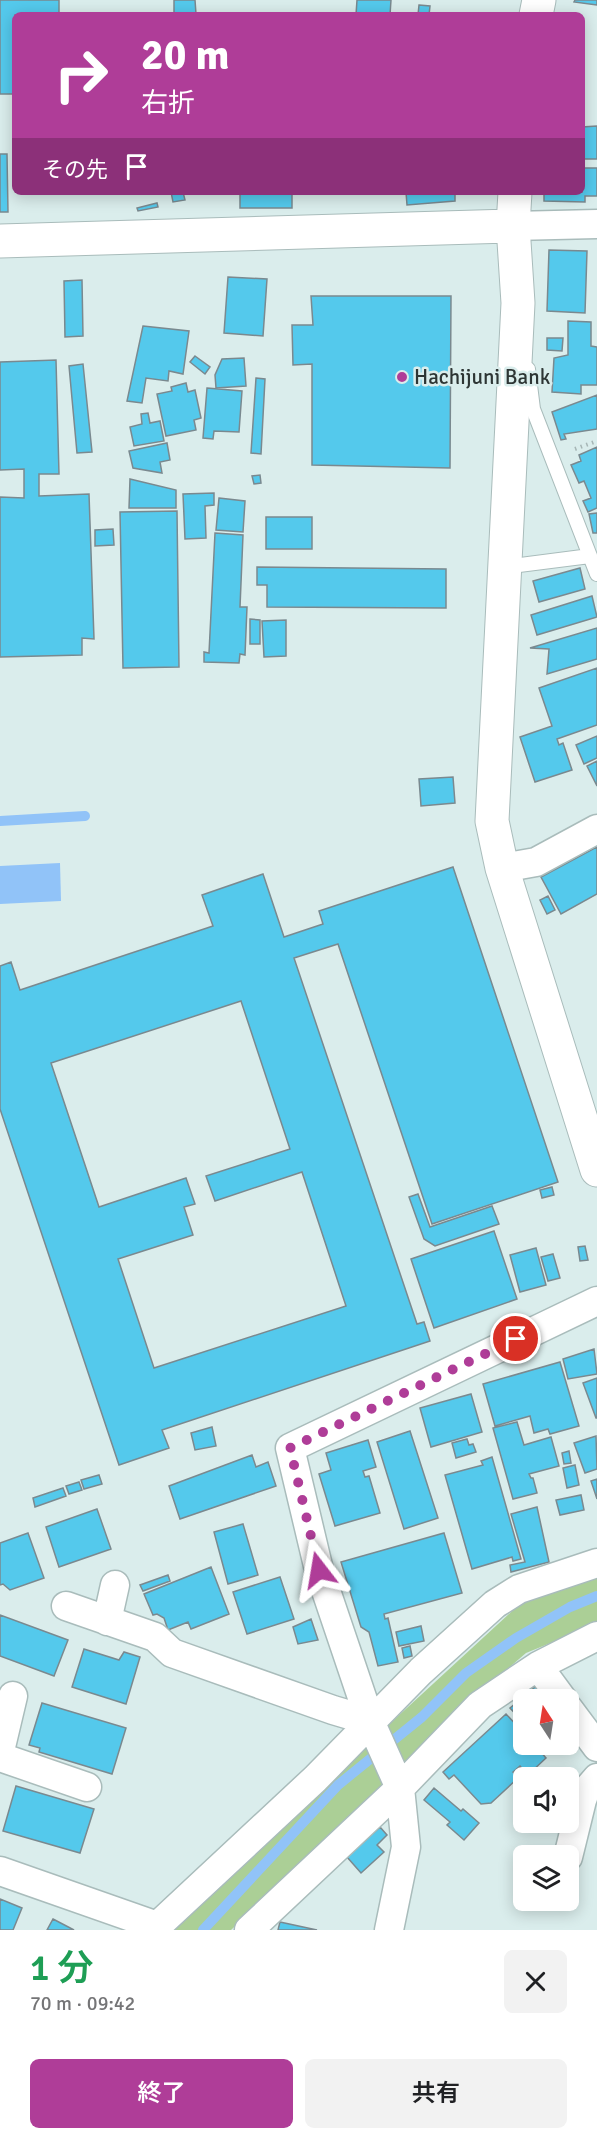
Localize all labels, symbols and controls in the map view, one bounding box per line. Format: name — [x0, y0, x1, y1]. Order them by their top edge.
text: 20 m — [141, 30, 230, 81]
icon: right — [42, 36, 120, 114]
text: 右折 — [141, 87, 195, 120]
icon: arrive — [120, 150, 153, 183]
text: その先 — [42, 156, 108, 183]
place label: Hachijuni Bank — [414, 364, 551, 390]
marker: Hachijuni Bank — [395, 370, 409, 384]
pin — [490, 1313, 541, 1364]
icon: arrive — [499, 1322, 532, 1355]
position arrow — [287, 1538, 351, 1602]
north arrow — [513, 1689, 579, 1755]
map controls — [513, 1689, 579, 1911]
button: sound — [513, 1767, 579, 1833]
button: layers — [513, 1845, 579, 1911]
text: 1 分 — [30, 1946, 93, 1991]
button: close — [504, 1950, 567, 2013]
text: 70 m · 09:42 — [30, 1991, 135, 2016]
button: 終了 — [30, 2059, 293, 2128]
button: 共有 — [305, 2059, 567, 2128]

